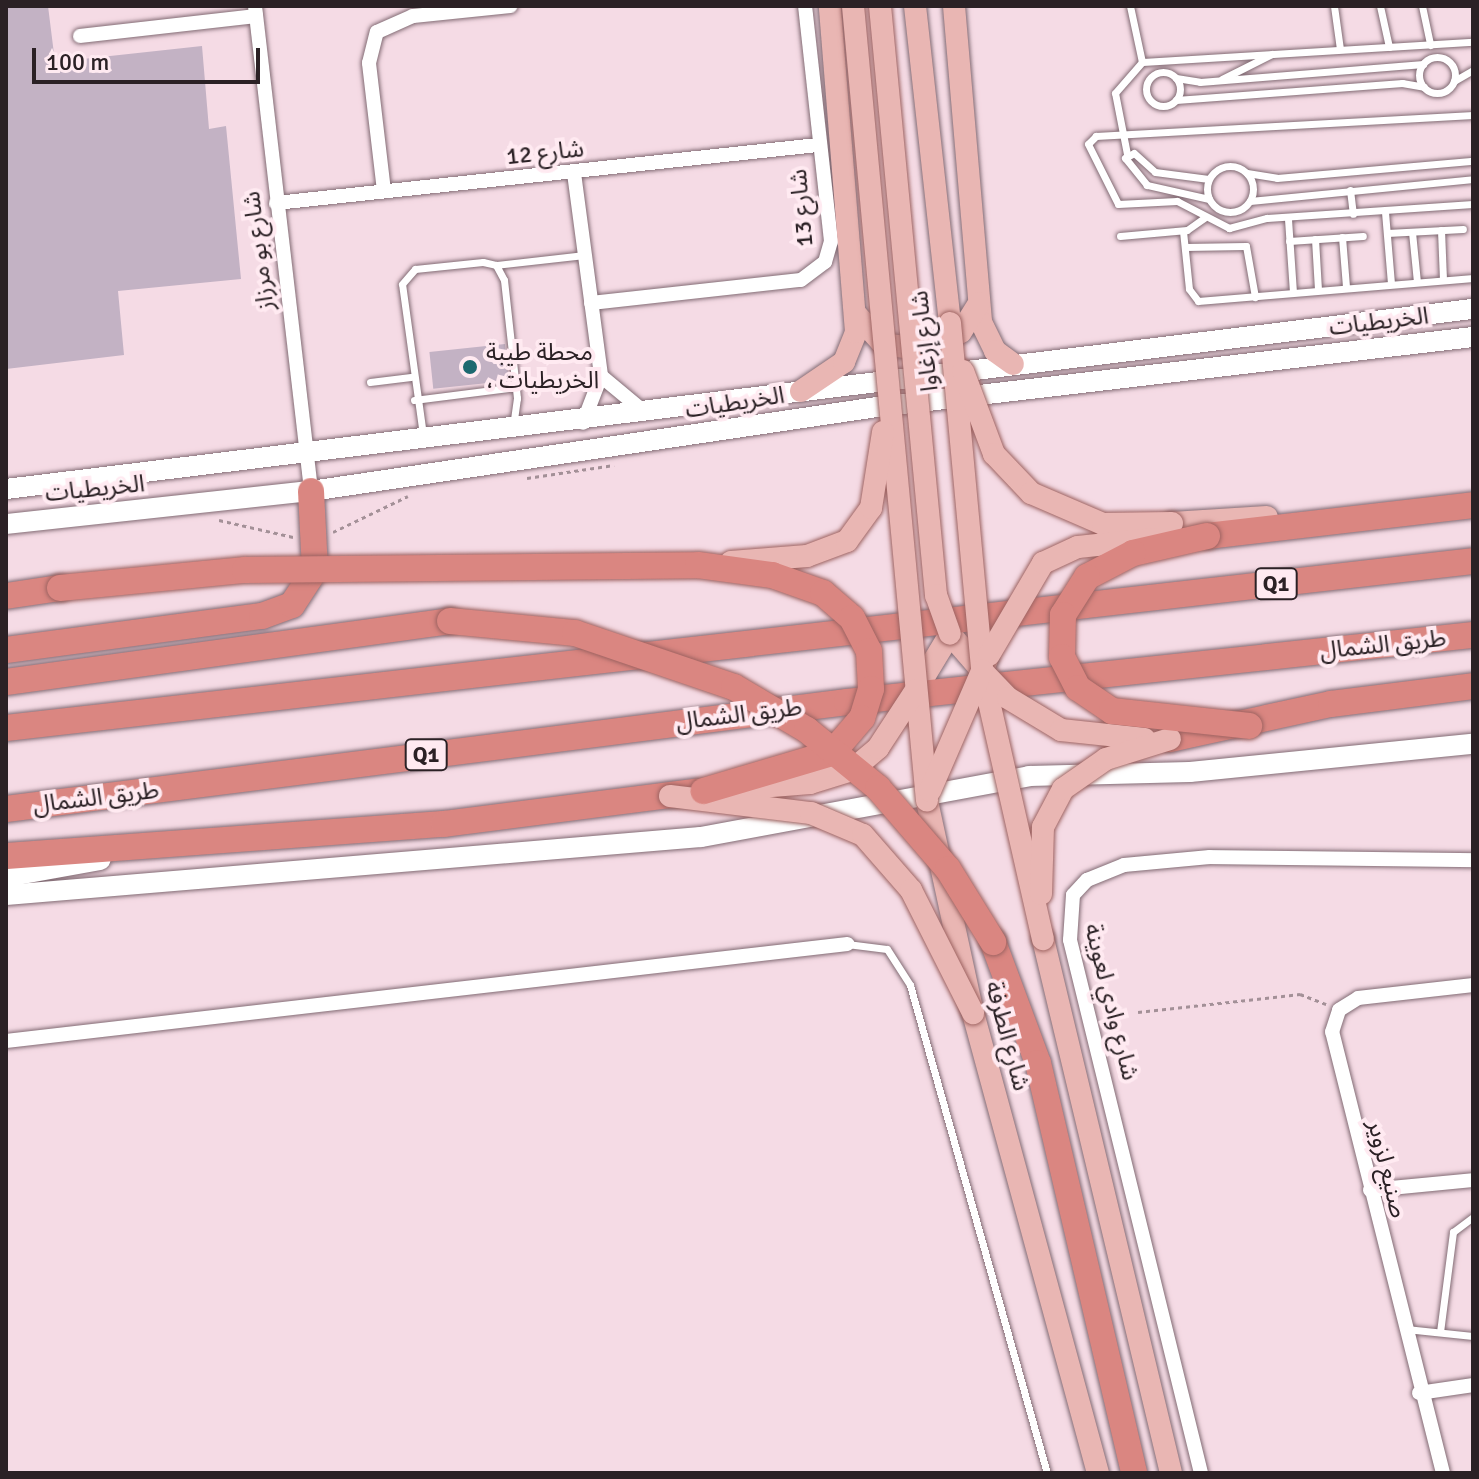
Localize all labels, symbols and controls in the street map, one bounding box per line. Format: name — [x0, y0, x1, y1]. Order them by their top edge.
scale bar — [36, 32, 264, 82]
text: 100 m — [46, 47, 109, 77]
street label: شارع 12 — [505, 135, 585, 171]
street label: شارع 13 — [784, 168, 820, 248]
street label: شارع بو مرزاز — [237, 190, 281, 312]
street label: شارع إزغاوا — [905, 289, 945, 393]
street label: الخريطيات — [1328, 302, 1430, 342]
place label: محطة طيبة ، الخريطيات — [486, 339, 599, 395]
marker: محطة طيبة ، الخريطيات — [461, 358, 479, 376]
street label: الخريطيات — [683, 381, 787, 425]
street label: الخريطيات — [44, 469, 146, 509]
road number: Q1 — [1254, 566, 1298, 602]
street label: طريق الشمال — [1318, 624, 1448, 666]
street label: طريق الشمال — [674, 693, 804, 737]
road number: Q1 — [404, 737, 448, 773]
street label: طريق الشمال — [31, 776, 161, 820]
street label: شارع وادي لعوينة — [1078, 921, 1144, 1083]
street label: شارع الطرفة — [979, 978, 1035, 1094]
street label: صنيع لزوير — [1361, 1117, 1413, 1221]

